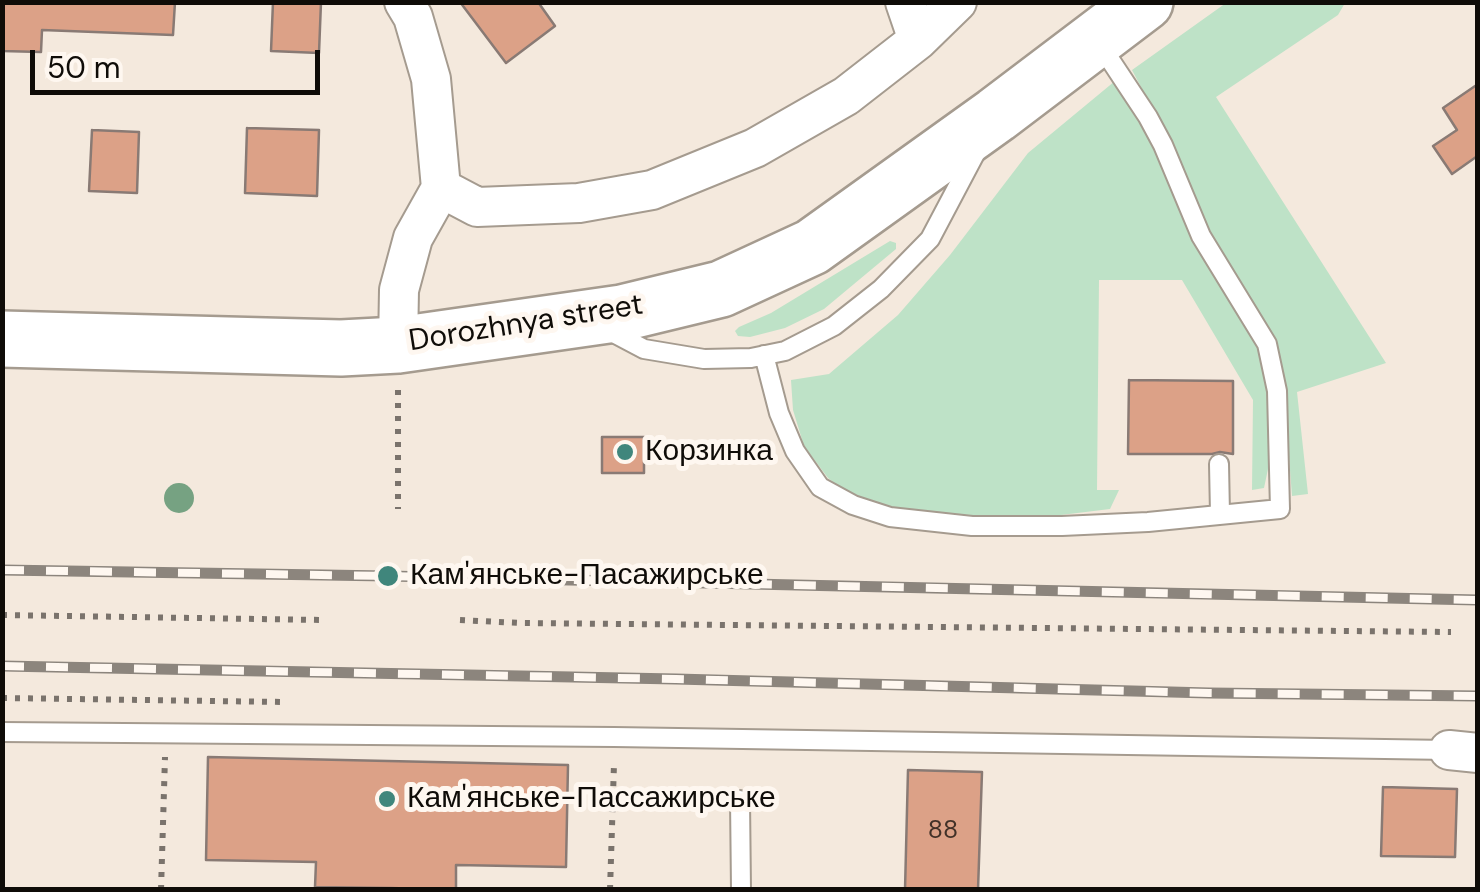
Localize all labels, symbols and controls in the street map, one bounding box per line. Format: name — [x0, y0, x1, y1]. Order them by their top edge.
scale bar — [35, 30, 325, 92]
text: 50 m — [47, 48, 121, 87]
street label: Dorozhnya street — [406, 288, 646, 360]
place label: Корзинка — [645, 434, 773, 470]
marker: Корзинка — [614, 441, 636, 463]
place label: Кам'янське-Пасажирське — [410, 558, 764, 594]
marker: Кам'янське-Пасажирське — [375, 563, 401, 589]
place label: Кам'янське-Пассажирське — [407, 781, 776, 817]
marker: Кам'янське-Пассажирське — [376, 788, 398, 810]
house number: 88 — [928, 816, 958, 846]

